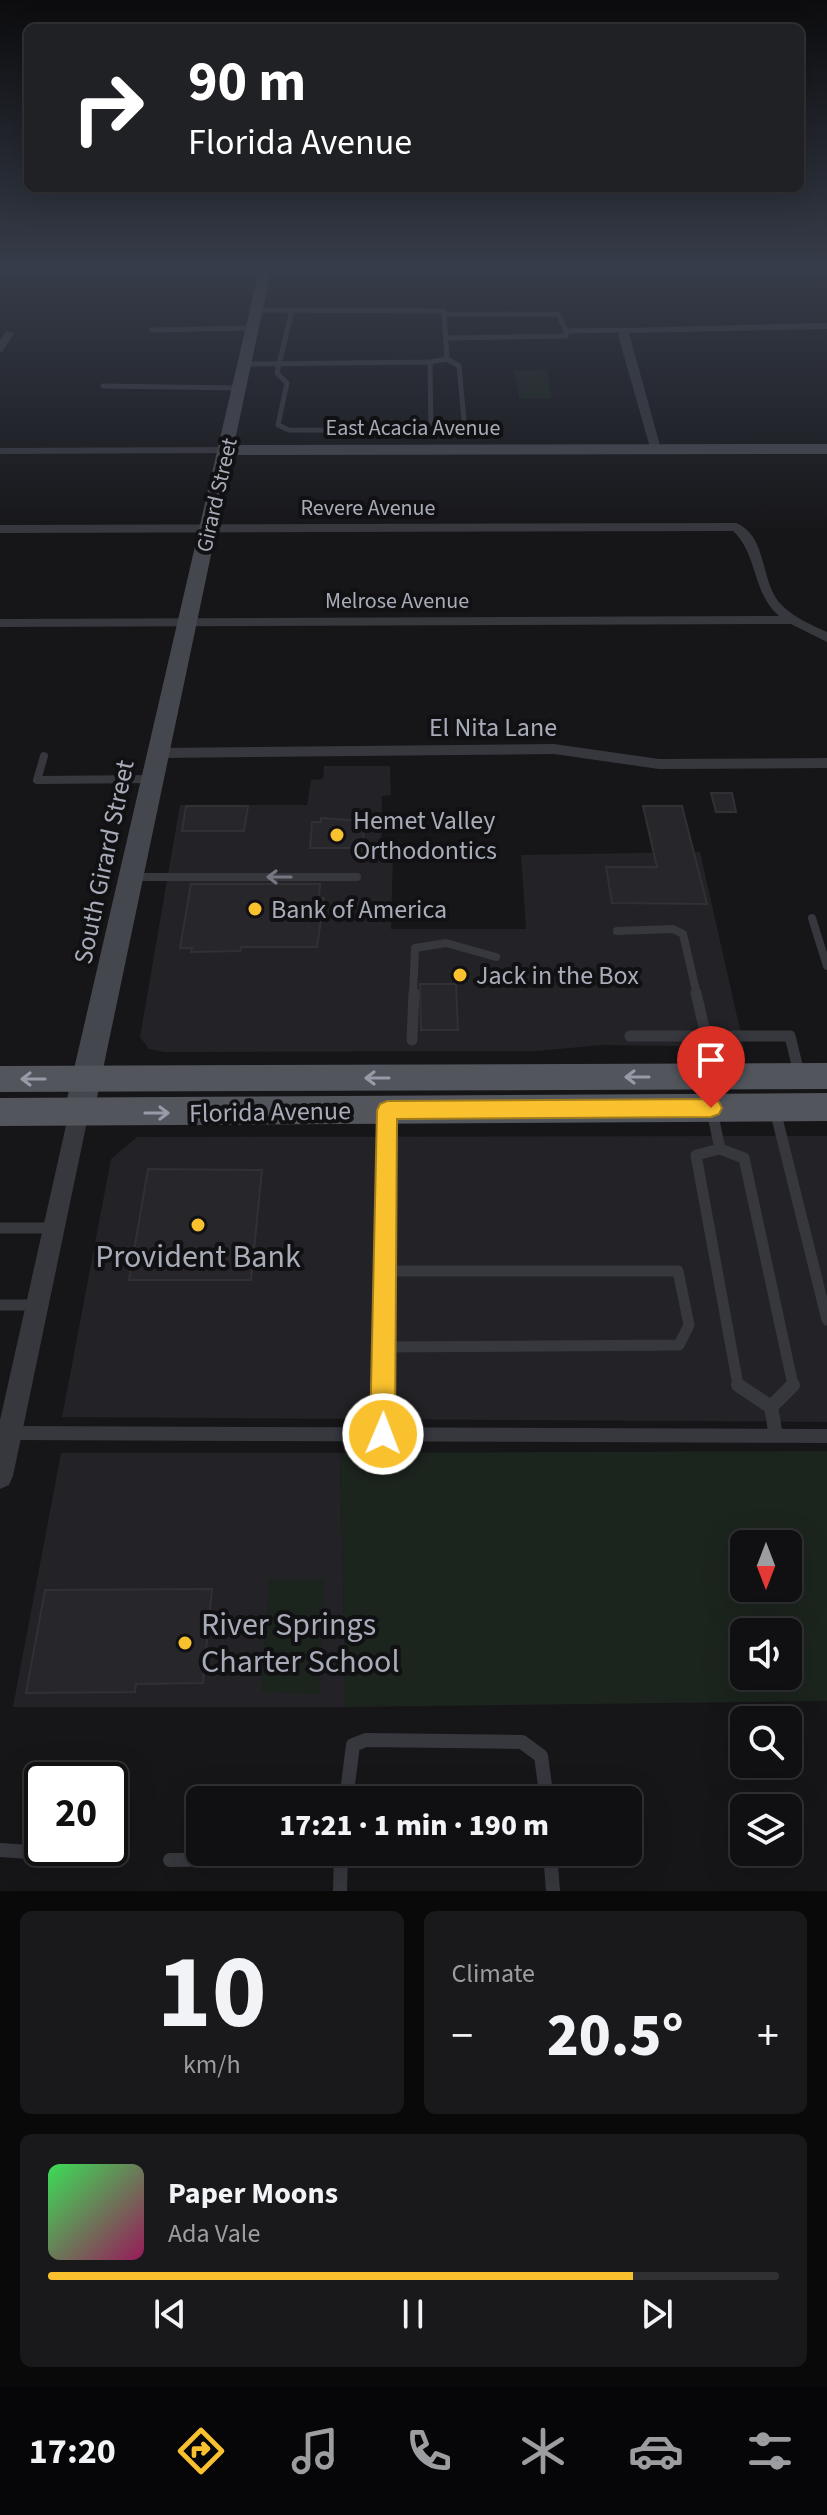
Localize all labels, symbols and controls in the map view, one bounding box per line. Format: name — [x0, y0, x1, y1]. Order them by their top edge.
text: 90 m — [188, 43, 306, 122]
icon: right — [56, 56, 160, 160]
text: Florida Avenue — [188, 117, 412, 168]
street label: East Acacia Avenue — [326, 412, 501, 444]
street label: Girard Street — [188, 434, 246, 555]
street label: Revere Avenue — [301, 492, 436, 524]
street label: Melrose Avenue — [325, 585, 469, 617]
street label: El Nita Lane — [429, 709, 557, 746]
street label: South Girard Street — [64, 756, 144, 967]
place label: Hemet Valley Orthodontics — [353, 802, 497, 869]
marker: Hemet Valley Orthodontics — [328, 826, 346, 844]
one-way arrow — [266, 869, 293, 885]
place label: Bank of America — [271, 891, 447, 928]
marker: Bank of America — [246, 900, 264, 918]
place label: Jack in the Box — [476, 957, 639, 994]
marker: Jack in the Box — [451, 966, 469, 984]
pin — [677, 1026, 745, 1108]
icon: arrive — [689, 1038, 733, 1082]
one-way arrow — [624, 1069, 651, 1085]
one-way arrow — [364, 1070, 391, 1086]
one-way arrow — [20, 1071, 47, 1087]
street label: Florida Avenue — [189, 1092, 351, 1132]
one-way arrow — [143, 1105, 170, 1121]
marker: Provident Bank — [189, 1216, 207, 1234]
place label: Provident Bank — [95, 1234, 301, 1280]
position arrow — [341, 1392, 425, 1476]
north arrow — [730, 1530, 802, 1602]
map controls — [730, 1530, 802, 1866]
place label: River Springs Charter School — [201, 1602, 400, 1685]
button: sound — [730, 1618, 802, 1690]
marker: River Springs Charter School — [176, 1634, 194, 1652]
button: search — [730, 1706, 802, 1778]
speed limit sign: 20 — [24, 1762, 128, 1866]
button: layers — [730, 1794, 802, 1866]
text: 17:21 · 1 min · 190 m — [279, 1804, 549, 1847]
text: 10 — [157, 1920, 267, 2068]
text: Climate — [452, 1955, 535, 1992]
text: 20.5° — [547, 1994, 684, 2079]
text: − — [452, 2005, 473, 2068]
text: + — [757, 2005, 779, 2068]
text: km/h — [183, 2046, 241, 2083]
text: Paper Moons — [168, 2172, 338, 2215]
text: Ada Vale — [168, 2215, 260, 2252]
icon: previous — [148, 2292, 192, 2336]
icon: pause — [391, 2292, 435, 2336]
icon: next — [635, 2292, 679, 2336]
icon: directions — [173, 2423, 229, 2479]
icon: music — [287, 2423, 343, 2479]
icon: phone — [401, 2423, 457, 2479]
icon: climate — [515, 2423, 571, 2479]
icon: car — [628, 2423, 684, 2479]
icon: filters — [742, 2423, 798, 2479]
text: 17:20 — [29, 2426, 116, 2477]

